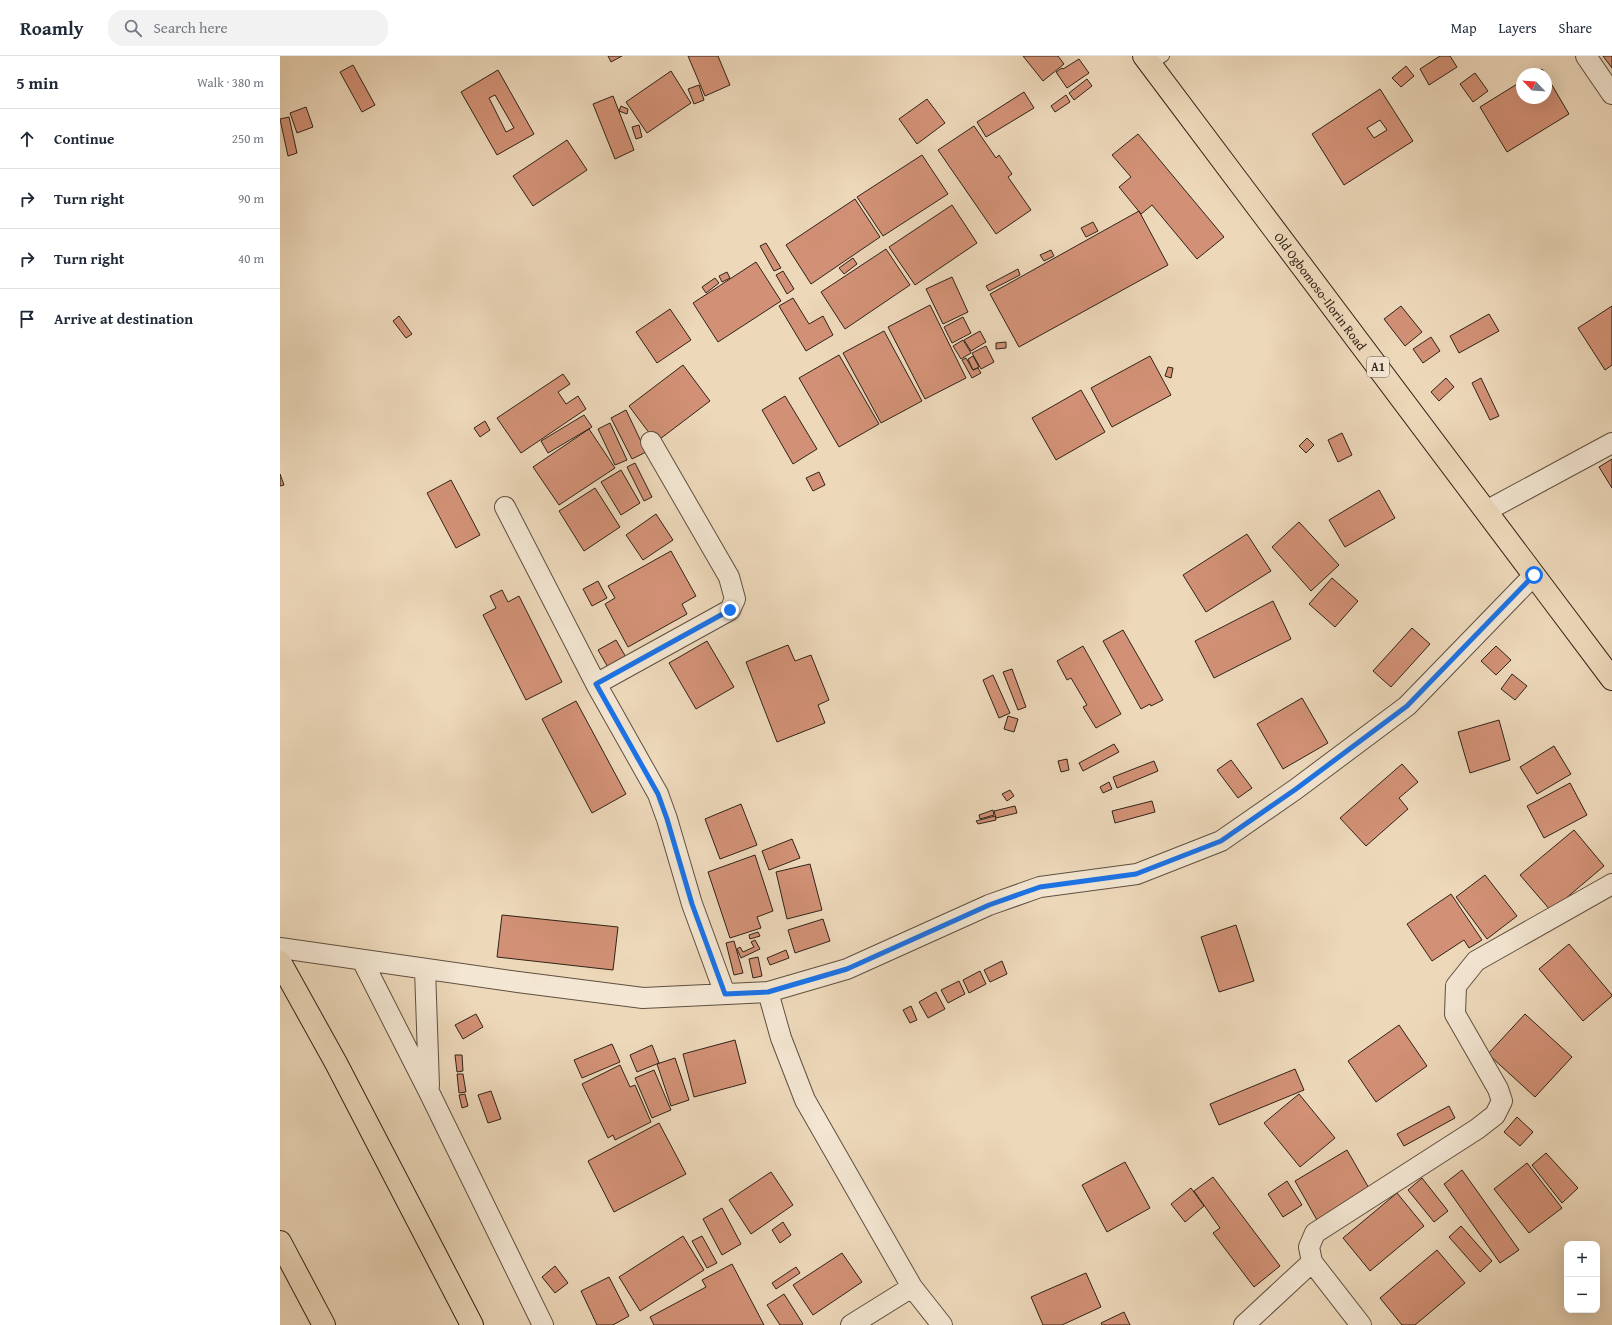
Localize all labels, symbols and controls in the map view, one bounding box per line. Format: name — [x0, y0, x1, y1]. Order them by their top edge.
search box — [108, 10, 388, 46]
text: Roamly — [20, 14, 84, 42]
icon: search — [122, 17, 144, 39]
text: Search here — [154, 17, 228, 38]
text: Map — [1451, 18, 1477, 38]
text: Layers — [1499, 18, 1537, 38]
text: Share — [1559, 18, 1592, 38]
north arrow — [1516, 68, 1552, 104]
text: 5 min — [16, 70, 58, 95]
text: Walk · 380 m — [197, 73, 264, 92]
icon: ahead — [16, 128, 38, 150]
text: Continue — [54, 128, 115, 149]
text: 250 m — [232, 129, 264, 148]
icon: right — [16, 188, 38, 210]
text: Turn right — [54, 188, 125, 209]
text: 90 m — [238, 189, 264, 208]
street label: Old Ogbomoso-Ilorin Road — [1270, 228, 1371, 354]
icon: right — [16, 248, 38, 270]
text: Turn right — [54, 248, 125, 269]
text: 40 m — [238, 249, 264, 268]
icon: arrive — [16, 308, 38, 330]
text: Arrive at destination — [54, 308, 193, 329]
road number: A1 — [1367, 357, 1389, 377]
route start — [1525, 566, 1543, 584]
route end — [721, 601, 739, 619]
map controls — [1564, 1241, 1600, 1313]
button: + — [1564, 1241, 1600, 1277]
button: − — [1564, 1277, 1600, 1313]

